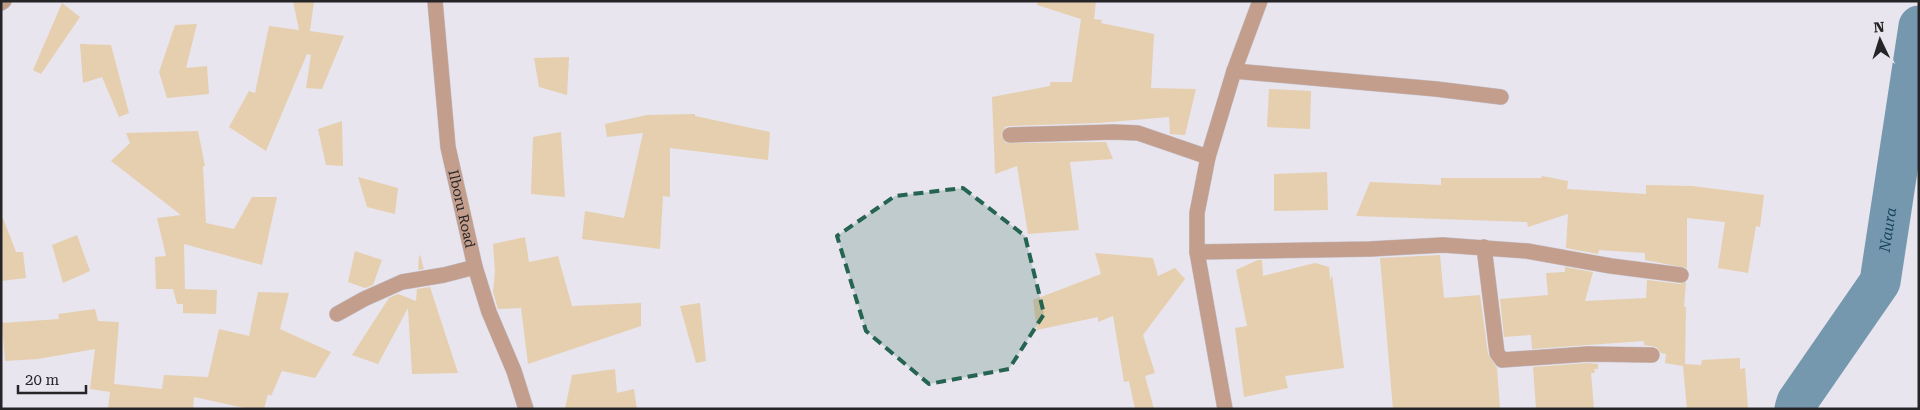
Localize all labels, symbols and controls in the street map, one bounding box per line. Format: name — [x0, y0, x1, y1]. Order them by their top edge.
north arrow — [1855, 15, 1905, 65]
text: N — [1873, 19, 1885, 35]
street label: Ilboru Road — [445, 168, 478, 250]
water label: Naura — [1876, 206, 1900, 254]
scale bar — [18, 362, 85, 394]
text: 20 m — [25, 371, 60, 389]

